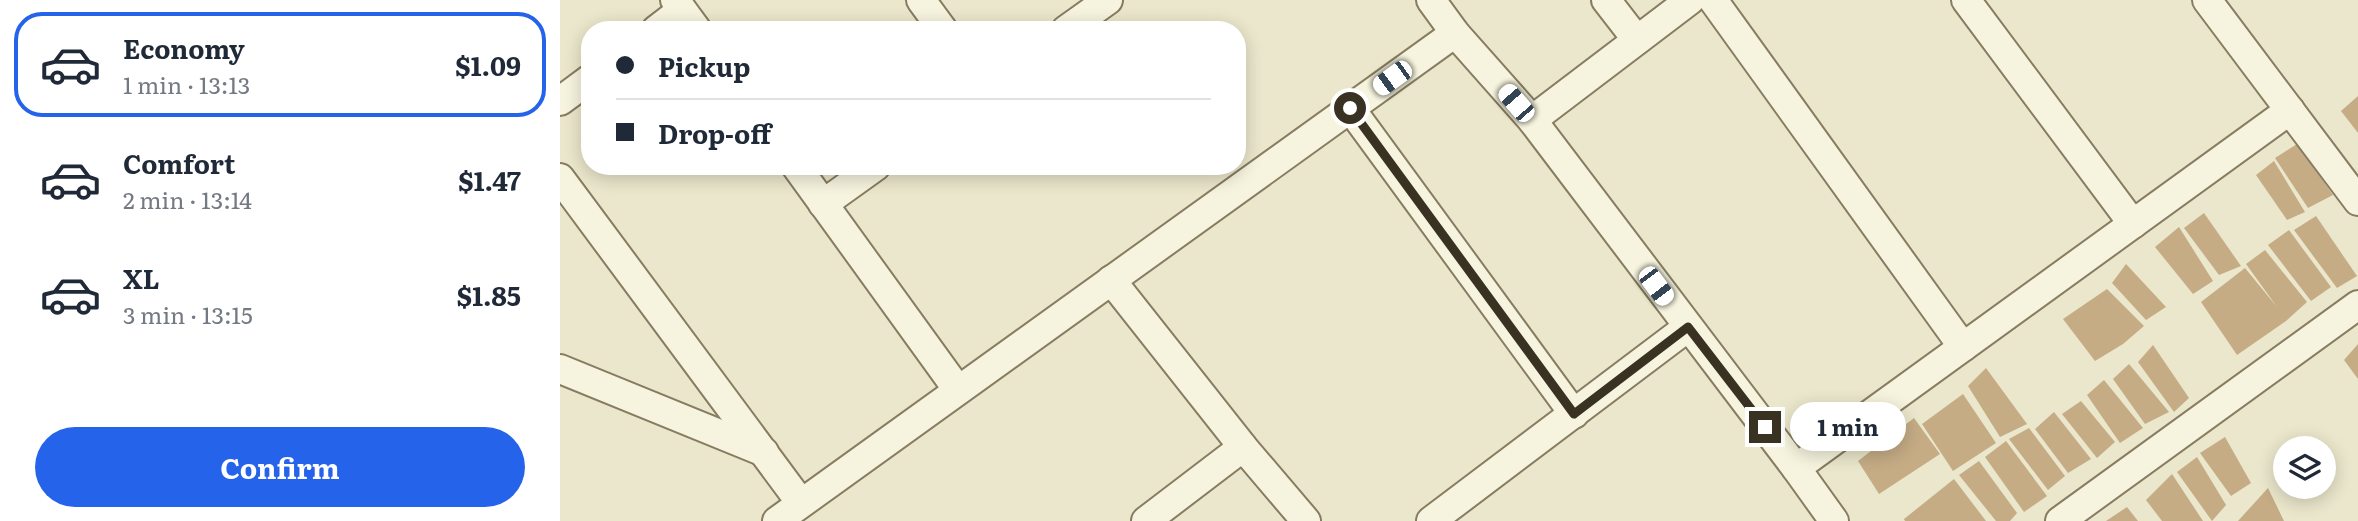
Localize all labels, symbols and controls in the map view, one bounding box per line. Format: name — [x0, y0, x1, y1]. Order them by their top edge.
text: Economy — [123, 28, 245, 67]
icon: car — [39, 33, 102, 96]
text: $1.09 — [455, 45, 521, 84]
text: Pickup — [658, 46, 750, 85]
car — [1369, 57, 1416, 99]
text: 1 min · 13:13 — [123, 67, 250, 101]
car — [1495, 80, 1538, 126]
route start — [1334, 92, 1366, 124]
text: Drop-off — [658, 113, 771, 152]
text: Comfort — [123, 143, 235, 182]
icon: car — [39, 148, 102, 211]
text: $1.47 — [458, 160, 521, 199]
text: 2 min · 13:14 — [123, 182, 252, 216]
text: XL — [123, 258, 160, 297]
icon: car — [39, 263, 102, 326]
car — [1635, 263, 1678, 309]
text: $1.85 — [457, 275, 521, 314]
text: 3 min · 13:15 — [123, 297, 253, 331]
callout: 1 min — [1790, 402, 1905, 452]
text: 1 min — [1817, 409, 1879, 443]
route end — [1749, 411, 1781, 443]
button: Confirm — [35, 427, 525, 507]
map controls — [2273, 436, 2336, 499]
button: layers — [2273, 436, 2336, 499]

